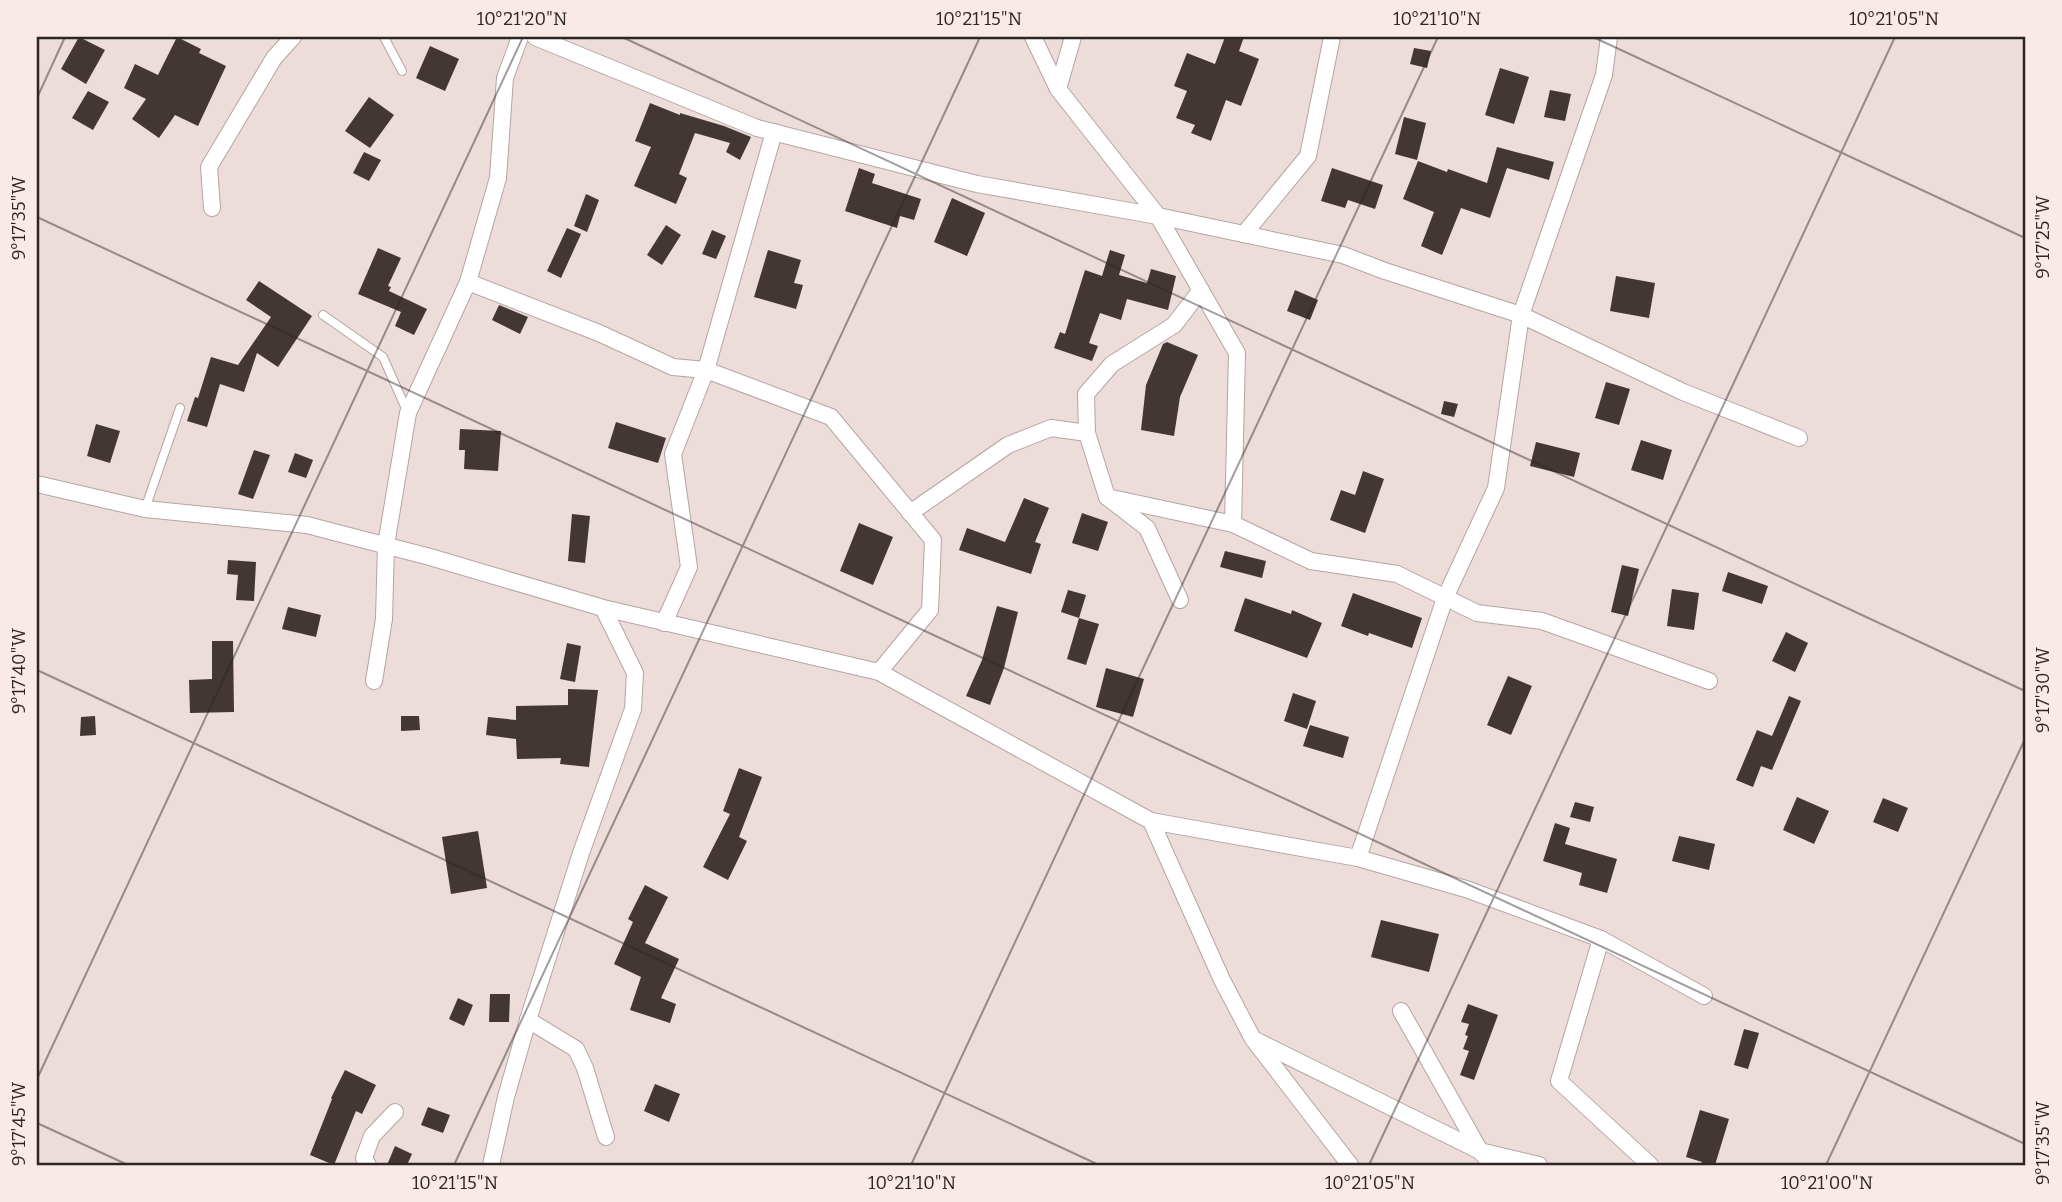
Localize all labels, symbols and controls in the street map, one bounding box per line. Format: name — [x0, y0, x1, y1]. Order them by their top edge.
text: 10°21'20"N — [477, 8, 567, 30]
text: 10°21'15"N — [936, 8, 1022, 30]
text: 10°21'10"N — [1393, 8, 1481, 30]
text: 10°21'05"N — [1849, 8, 1939, 30]
text: 9°17'35"W — [8, 176, 30, 260]
text: 9°17'25"W — [2032, 195, 2054, 279]
text: 9°17'40"W — [8, 627, 30, 714]
text: 9°17'30"W — [2032, 647, 2054, 733]
text: 9°17'45"W — [8, 1081, 30, 1166]
text: 9°17'35"W — [2032, 1101, 2054, 1185]
text: 10°21'15"N — [412, 1172, 498, 1194]
text: 10°21'10"N — [868, 1172, 956, 1194]
text: 10°21'05"N — [1325, 1172, 1415, 1194]
text: 10°21'00"N — [1781, 1172, 1873, 1194]

